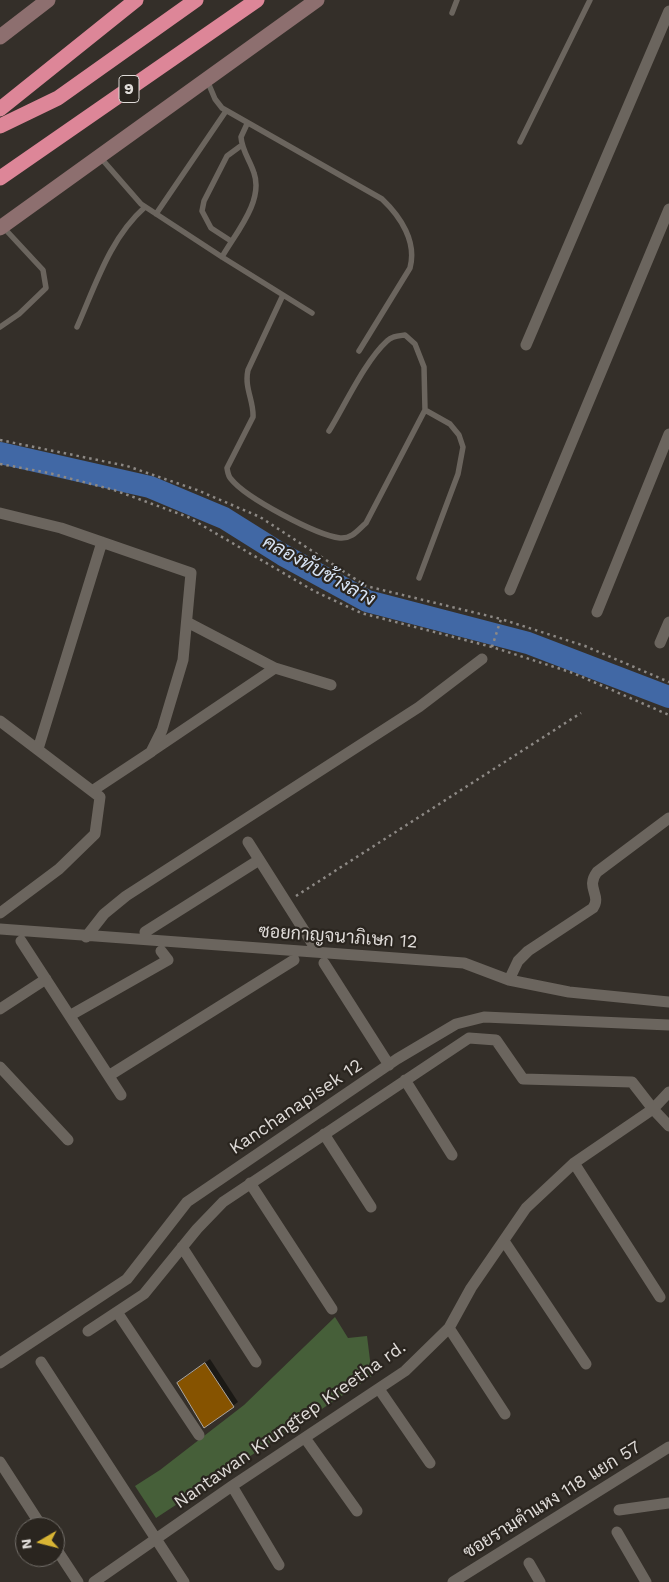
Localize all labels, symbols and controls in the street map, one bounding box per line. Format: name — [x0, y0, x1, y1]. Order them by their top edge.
road number: 9 — [119, 76, 139, 102]
water label: คลองทับช้างล่าง — [259, 531, 379, 611]
street label: ซอยกาญจนาภิเษก 12 — [258, 921, 418, 953]
street label: Kanchanapisek 12 — [226, 1055, 366, 1159]
street label: Nantawan Krungtep Kreetha rd. — [170, 1336, 410, 1514]
street label: ซอยรามคำแหง 118 แยก 57 — [459, 1436, 645, 1564]
north arrow — [15, 1517, 65, 1567]
text: N — [17, 1538, 35, 1550]

